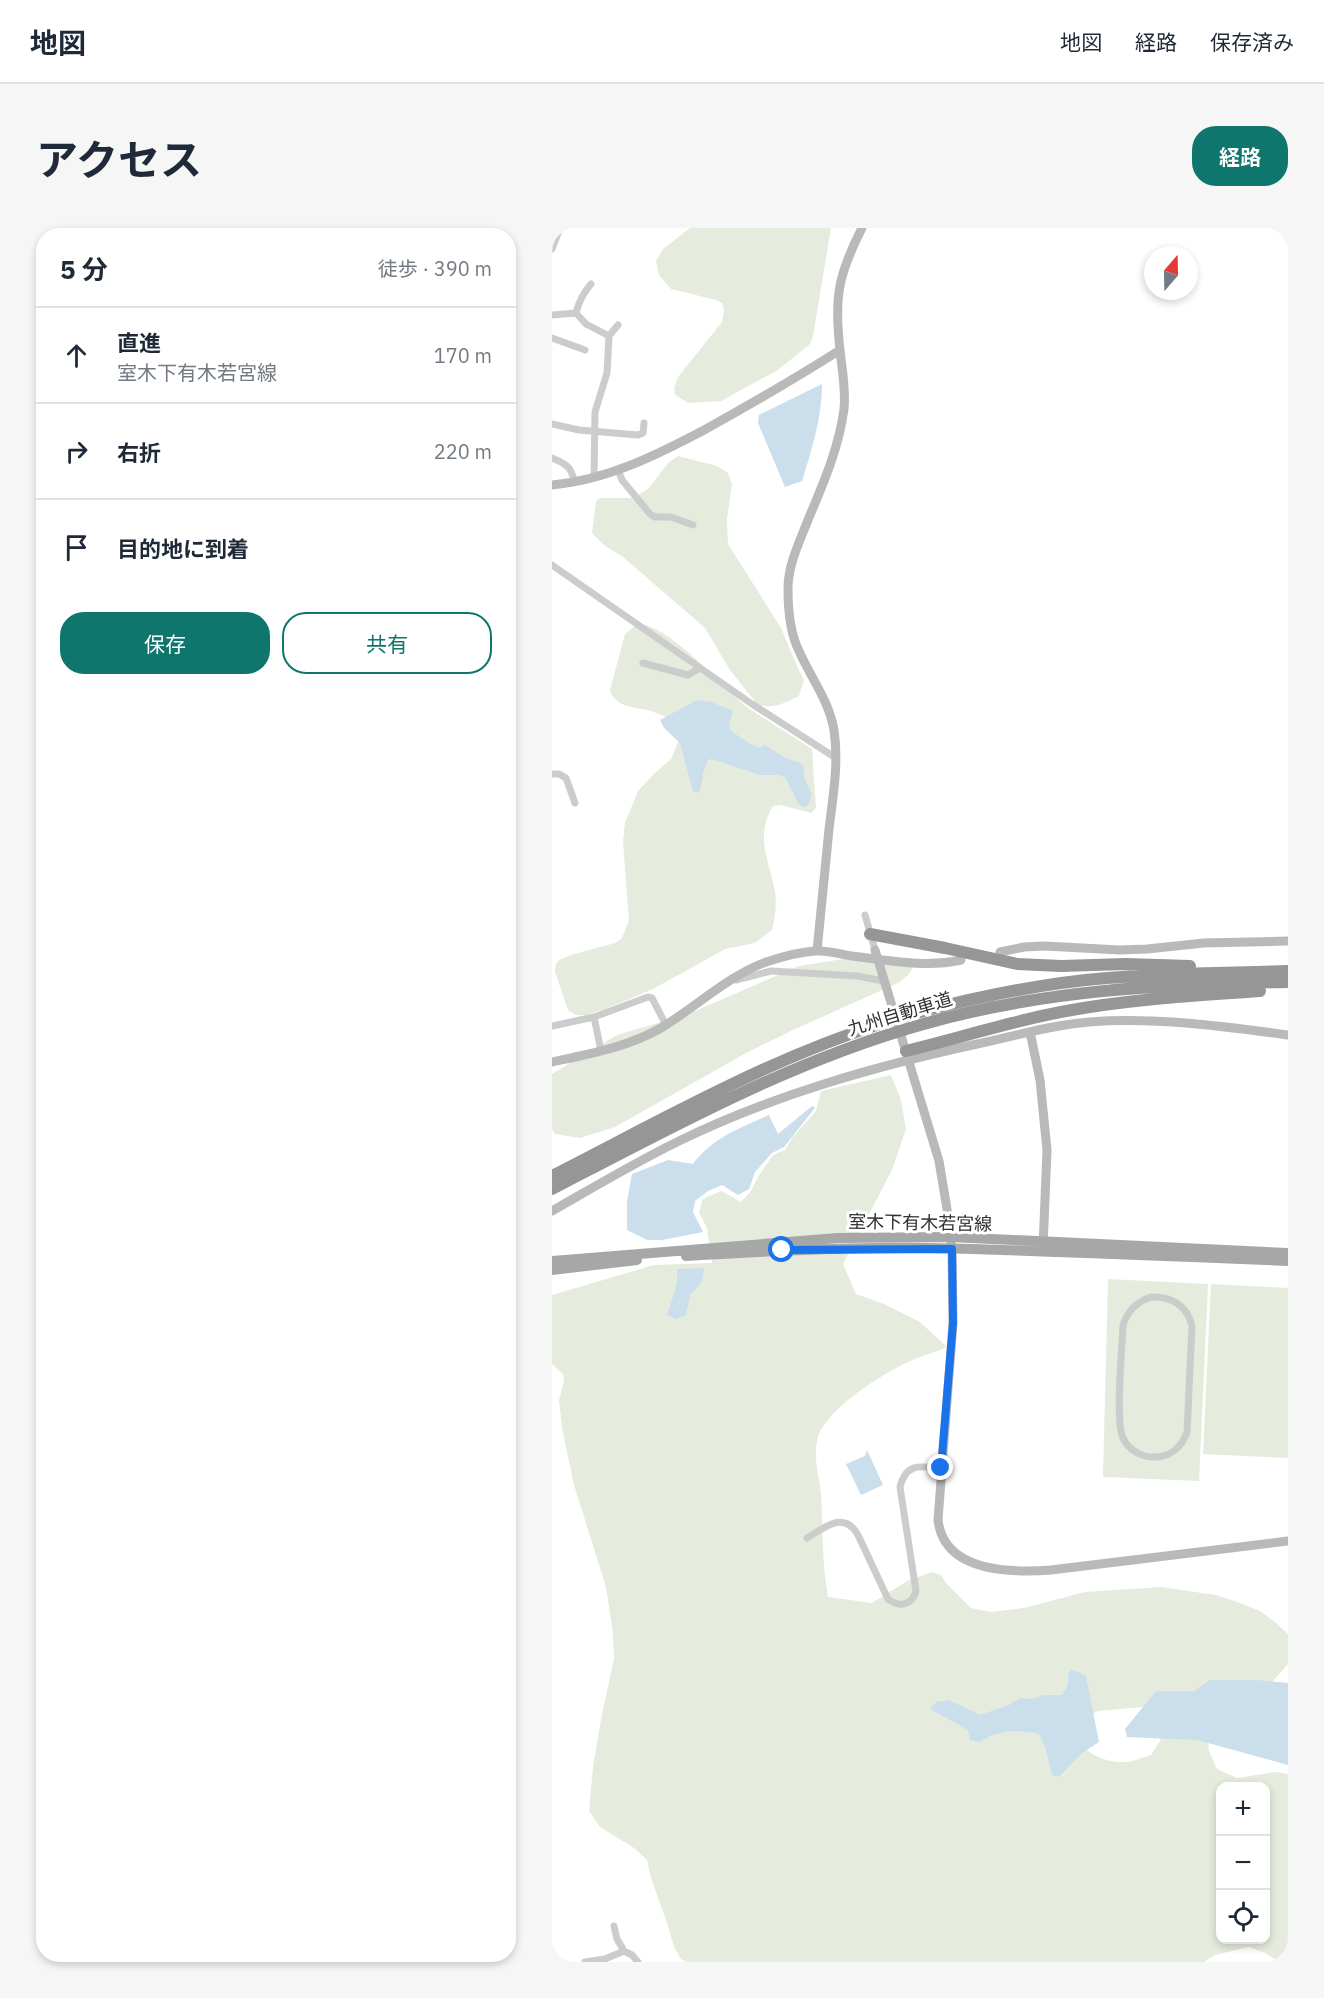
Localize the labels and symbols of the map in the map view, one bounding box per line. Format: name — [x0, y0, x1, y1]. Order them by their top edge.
north arrow — [1144, 246, 1198, 300]
street label: 九州自動車道 — [845, 987, 955, 1040]
street label: 室木下有木若宮線 — [848, 1210, 992, 1235]
route start — [768, 1236, 794, 1262]
route end — [927, 1454, 953, 1480]

